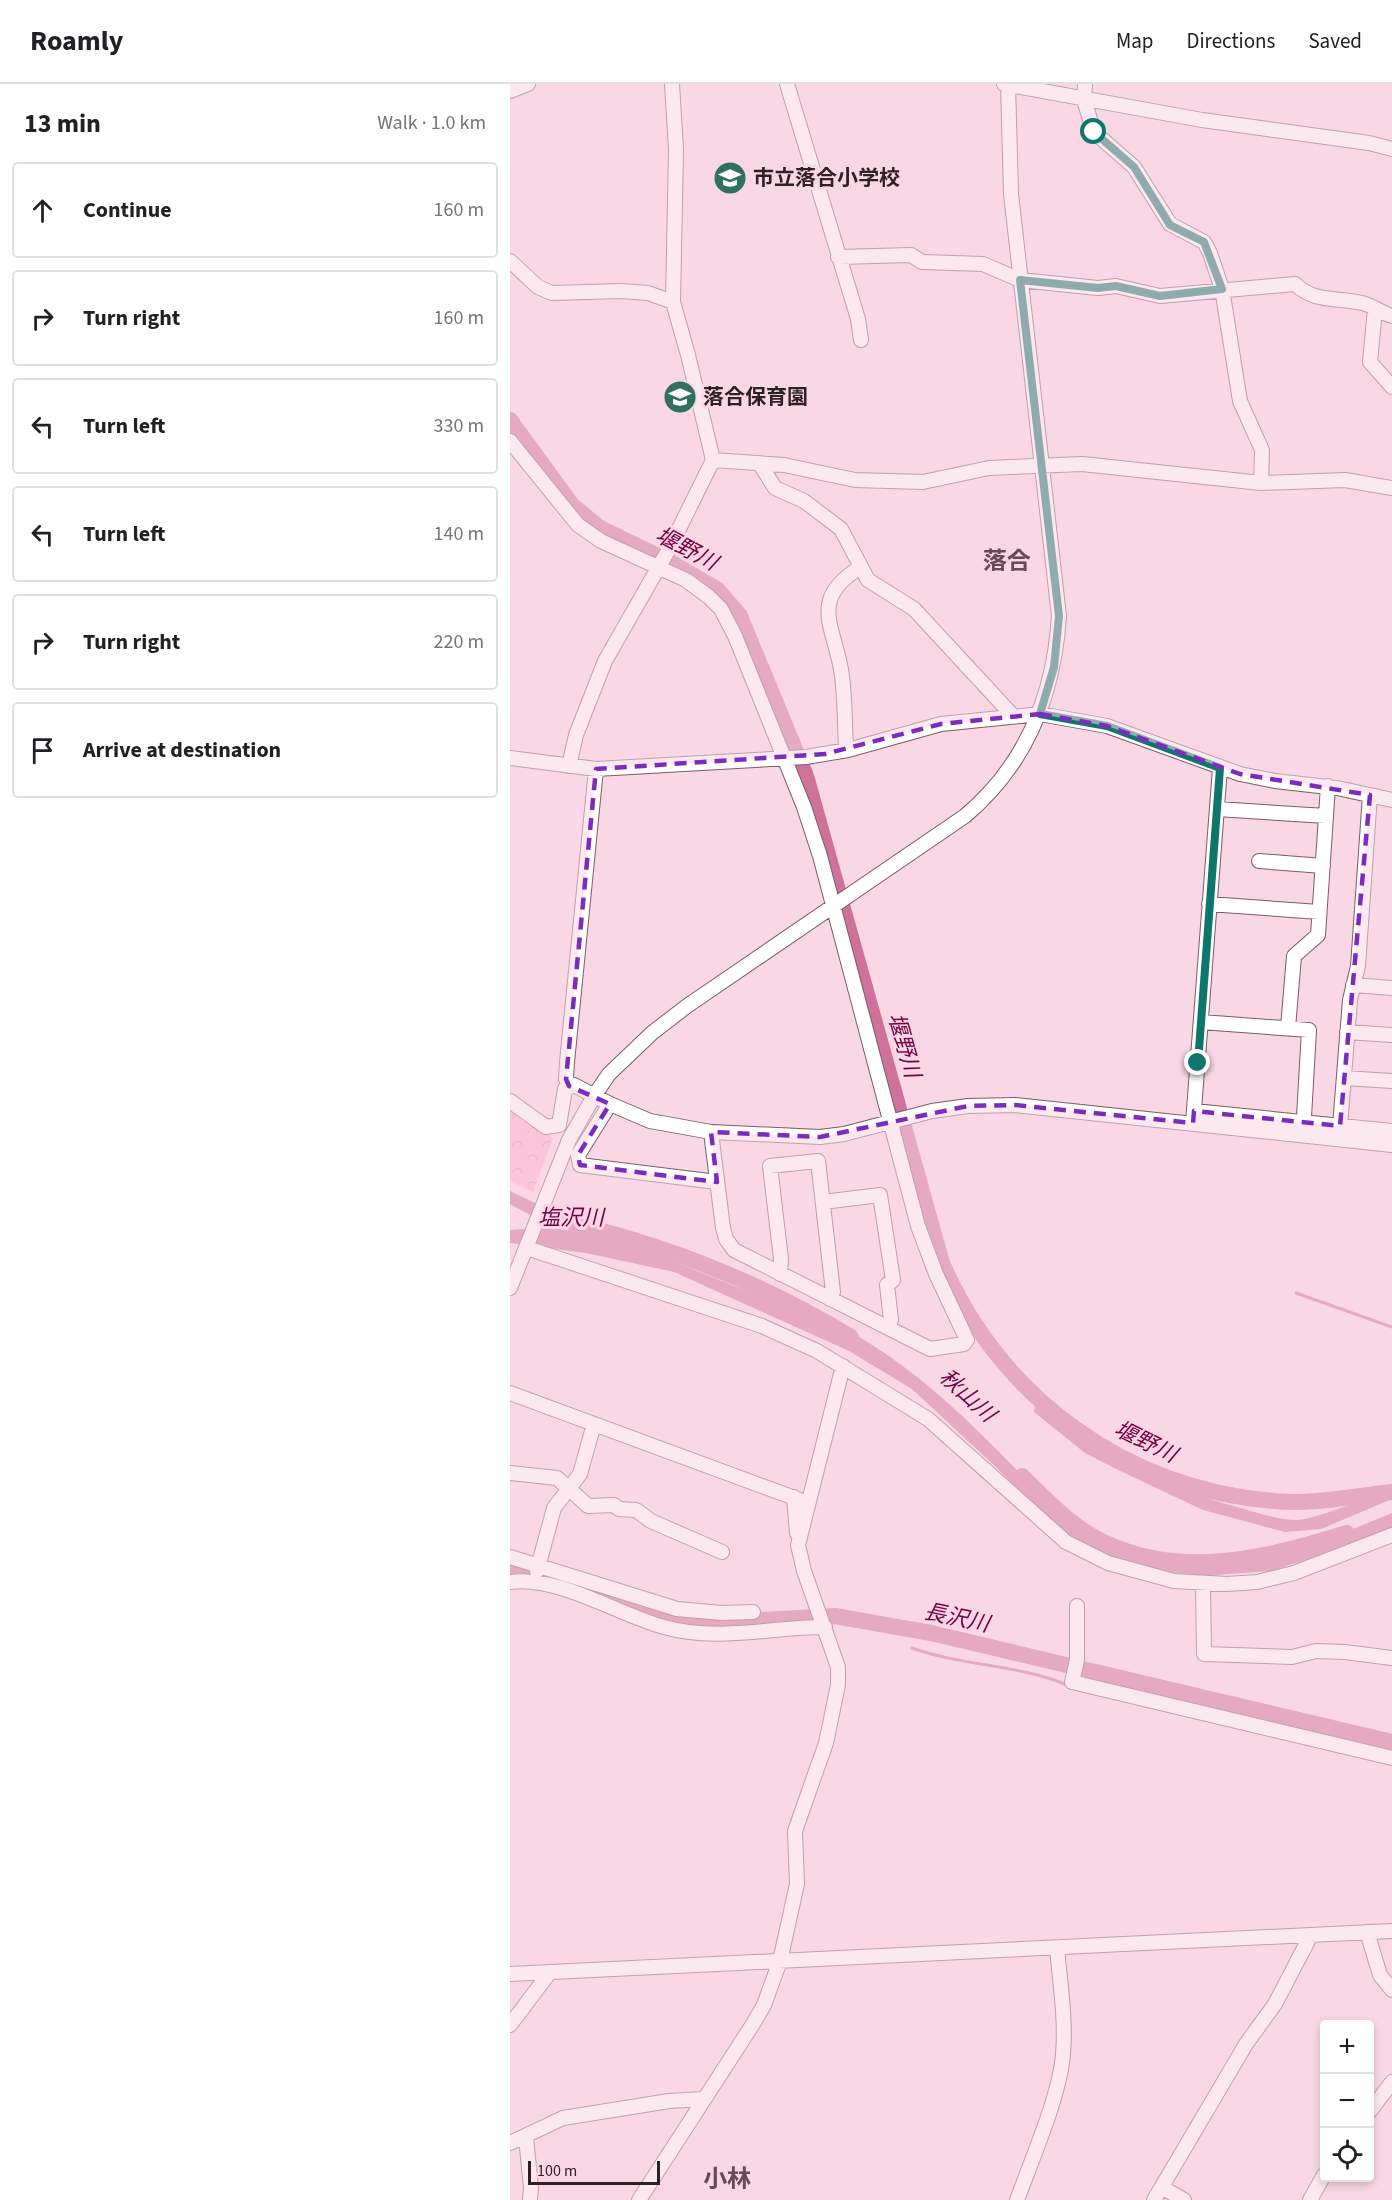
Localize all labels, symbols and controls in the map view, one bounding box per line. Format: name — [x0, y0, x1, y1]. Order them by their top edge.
text: Roamly — [30, 21, 123, 61]
text: Map — [1116, 26, 1154, 56]
text: Directions — [1187, 26, 1275, 56]
text: Saved — [1308, 26, 1362, 56]
text: 13 min — [24, 105, 101, 142]
text: Walk · 1.0 km — [377, 109, 486, 137]
route start — [1080, 118, 1106, 144]
school or university icon: 市立落合小学校 — [712, 160, 748, 196]
place label: 市立落合小学校 — [753, 163, 900, 193]
icon: ahead — [26, 194, 59, 227]
text: Continue — [83, 194, 172, 226]
text: 160 m — [434, 196, 484, 224]
icon: right — [26, 302, 59, 335]
text: Turn right — [83, 302, 180, 334]
text: 160 m — [434, 304, 484, 332]
school or university icon: 落合保育園 — [662, 379, 698, 415]
place label: 落合保育園 — [703, 382, 808, 412]
icon: left — [26, 410, 59, 443]
text: Turn left — [83, 410, 165, 442]
text: 330 m — [434, 412, 484, 440]
icon: left — [26, 518, 59, 551]
text: Turn left — [83, 518, 165, 550]
water label: 堰野川 — [650, 519, 725, 579]
text: 140 m — [434, 520, 484, 548]
district label: 落合 — [983, 544, 1031, 579]
icon: right — [26, 626, 59, 659]
text: Turn right — [83, 626, 180, 658]
text: 220 m — [434, 628, 484, 656]
icon: arrive — [26, 734, 59, 767]
text: Arrive at destination — [83, 734, 281, 766]
water label: 堰野川 — [880, 1009, 929, 1083]
route end — [1184, 1049, 1210, 1075]
water label: 塩沢川 — [538, 1202, 606, 1234]
water label: 秋山川 — [932, 1362, 1004, 1431]
water label: 堰野川 — [1109, 1413, 1184, 1472]
water label: 長沢川 — [921, 1595, 994, 1641]
map controls — [1320, 2020, 1374, 2182]
button: + — [1320, 2020, 1374, 2074]
button: − — [1320, 2074, 1374, 2128]
button: locate — [1320, 2128, 1374, 2182]
scale bar — [528, 2158, 660, 2186]
text: 100 m — [537, 2160, 577, 2182]
district label: 小林 — [703, 2162, 751, 2197]

